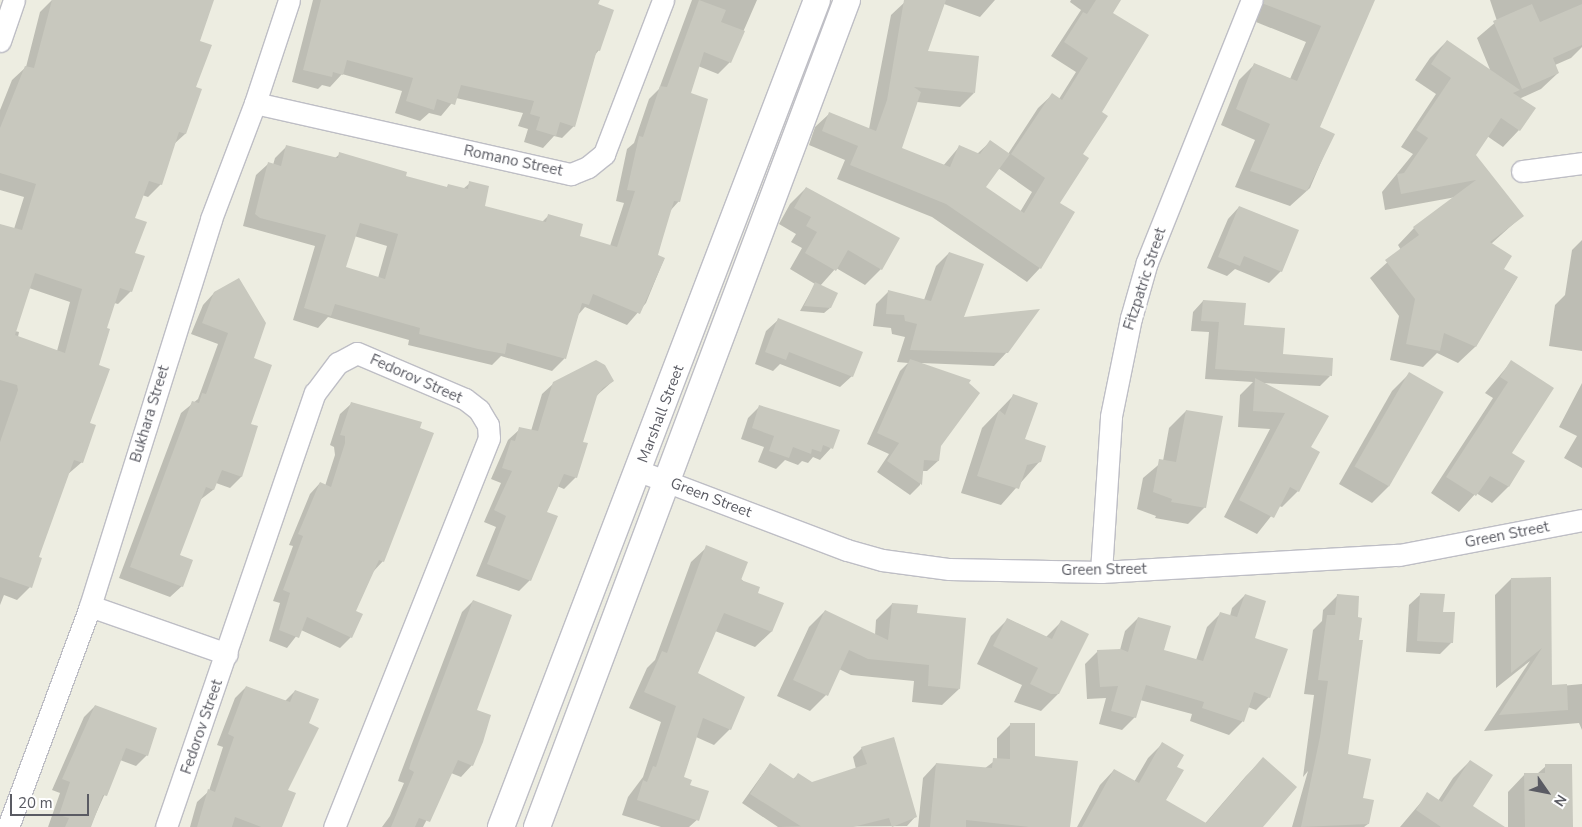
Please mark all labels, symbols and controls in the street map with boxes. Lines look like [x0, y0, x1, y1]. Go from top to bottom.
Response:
street label: Romano Street [462, 142, 564, 180]
street label: Fitzpatric Street [1120, 226, 1170, 332]
street label: Fedorov Street [367, 351, 465, 407]
street label: Bukhara Street [127, 363, 173, 465]
street label: Marshall Street [634, 363, 688, 465]
street label: Green Street [668, 474, 754, 522]
street label: Green Street [1463, 518, 1551, 552]
street label: Green Street [1061, 560, 1147, 580]
street label: Fedorov Street [177, 677, 227, 777]
north arrow [1522, 767, 1572, 817]
scale bar [12, 784, 91, 816]
text: N [1549, 791, 1571, 810]
text: 20 m [18, 793, 53, 813]

